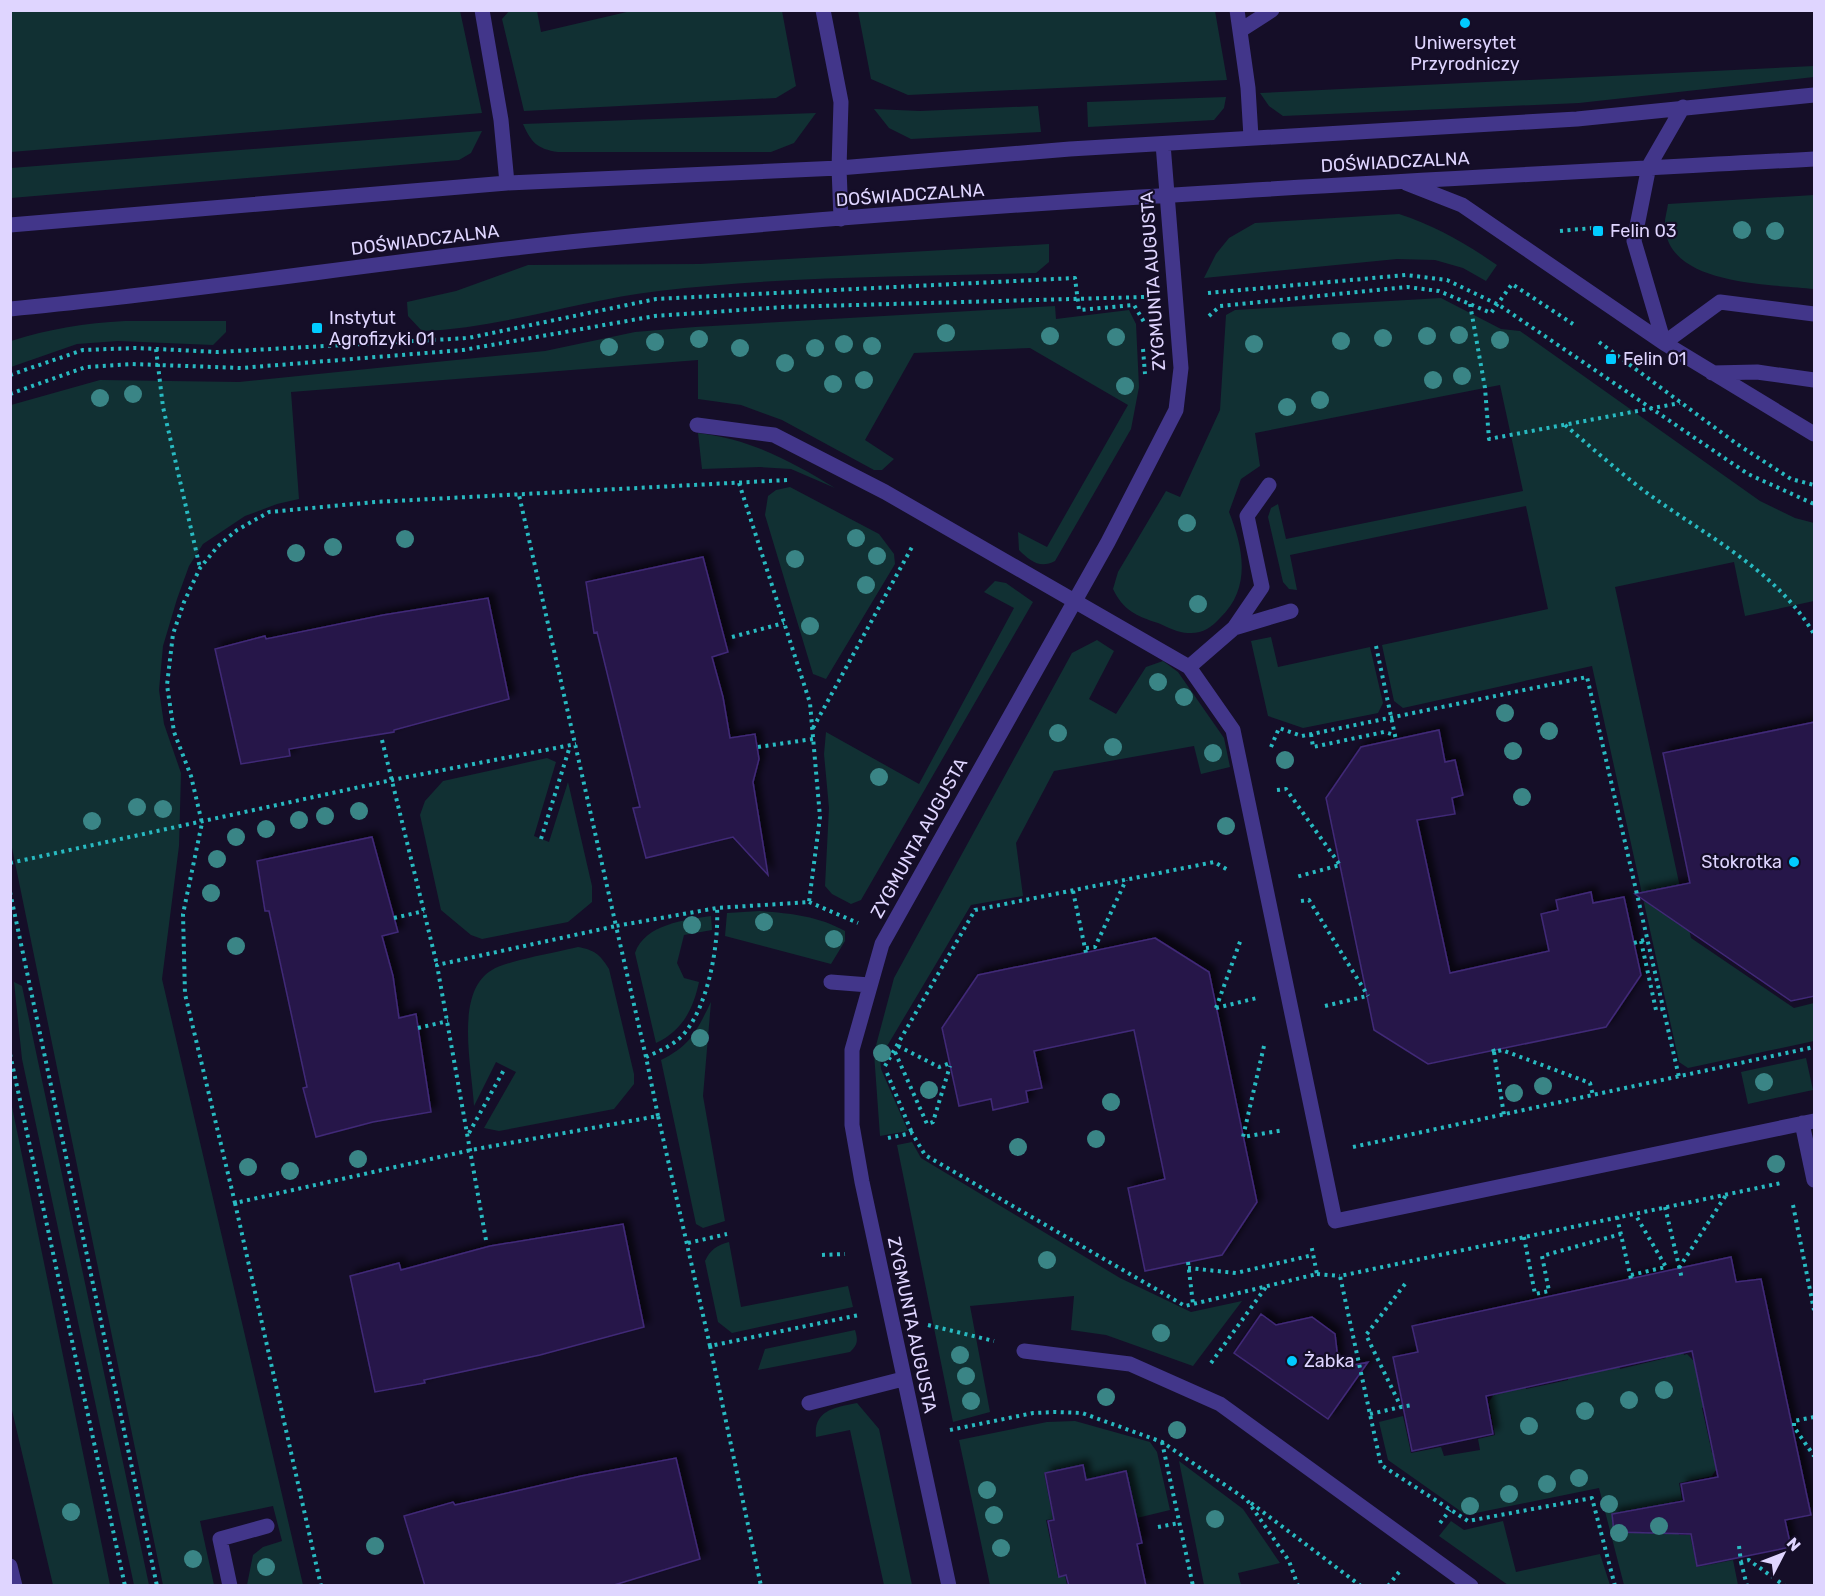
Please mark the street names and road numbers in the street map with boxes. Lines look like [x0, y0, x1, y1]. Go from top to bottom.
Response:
street label: DOŚWIADCZALNA [1320, 147, 1470, 177]
street label: DOŚWIADCZALNA [835, 179, 985, 211]
street label: ZYGMUNTA AUGUSTA [1136, 191, 1170, 371]
street label: DOŚWIADCZALNA [350, 220, 500, 260]
street label: ZYGMUNTA AUGUSTA [866, 754, 972, 922]
street label: ZYGMUNTA AUGUSTA [883, 1235, 941, 1415]

